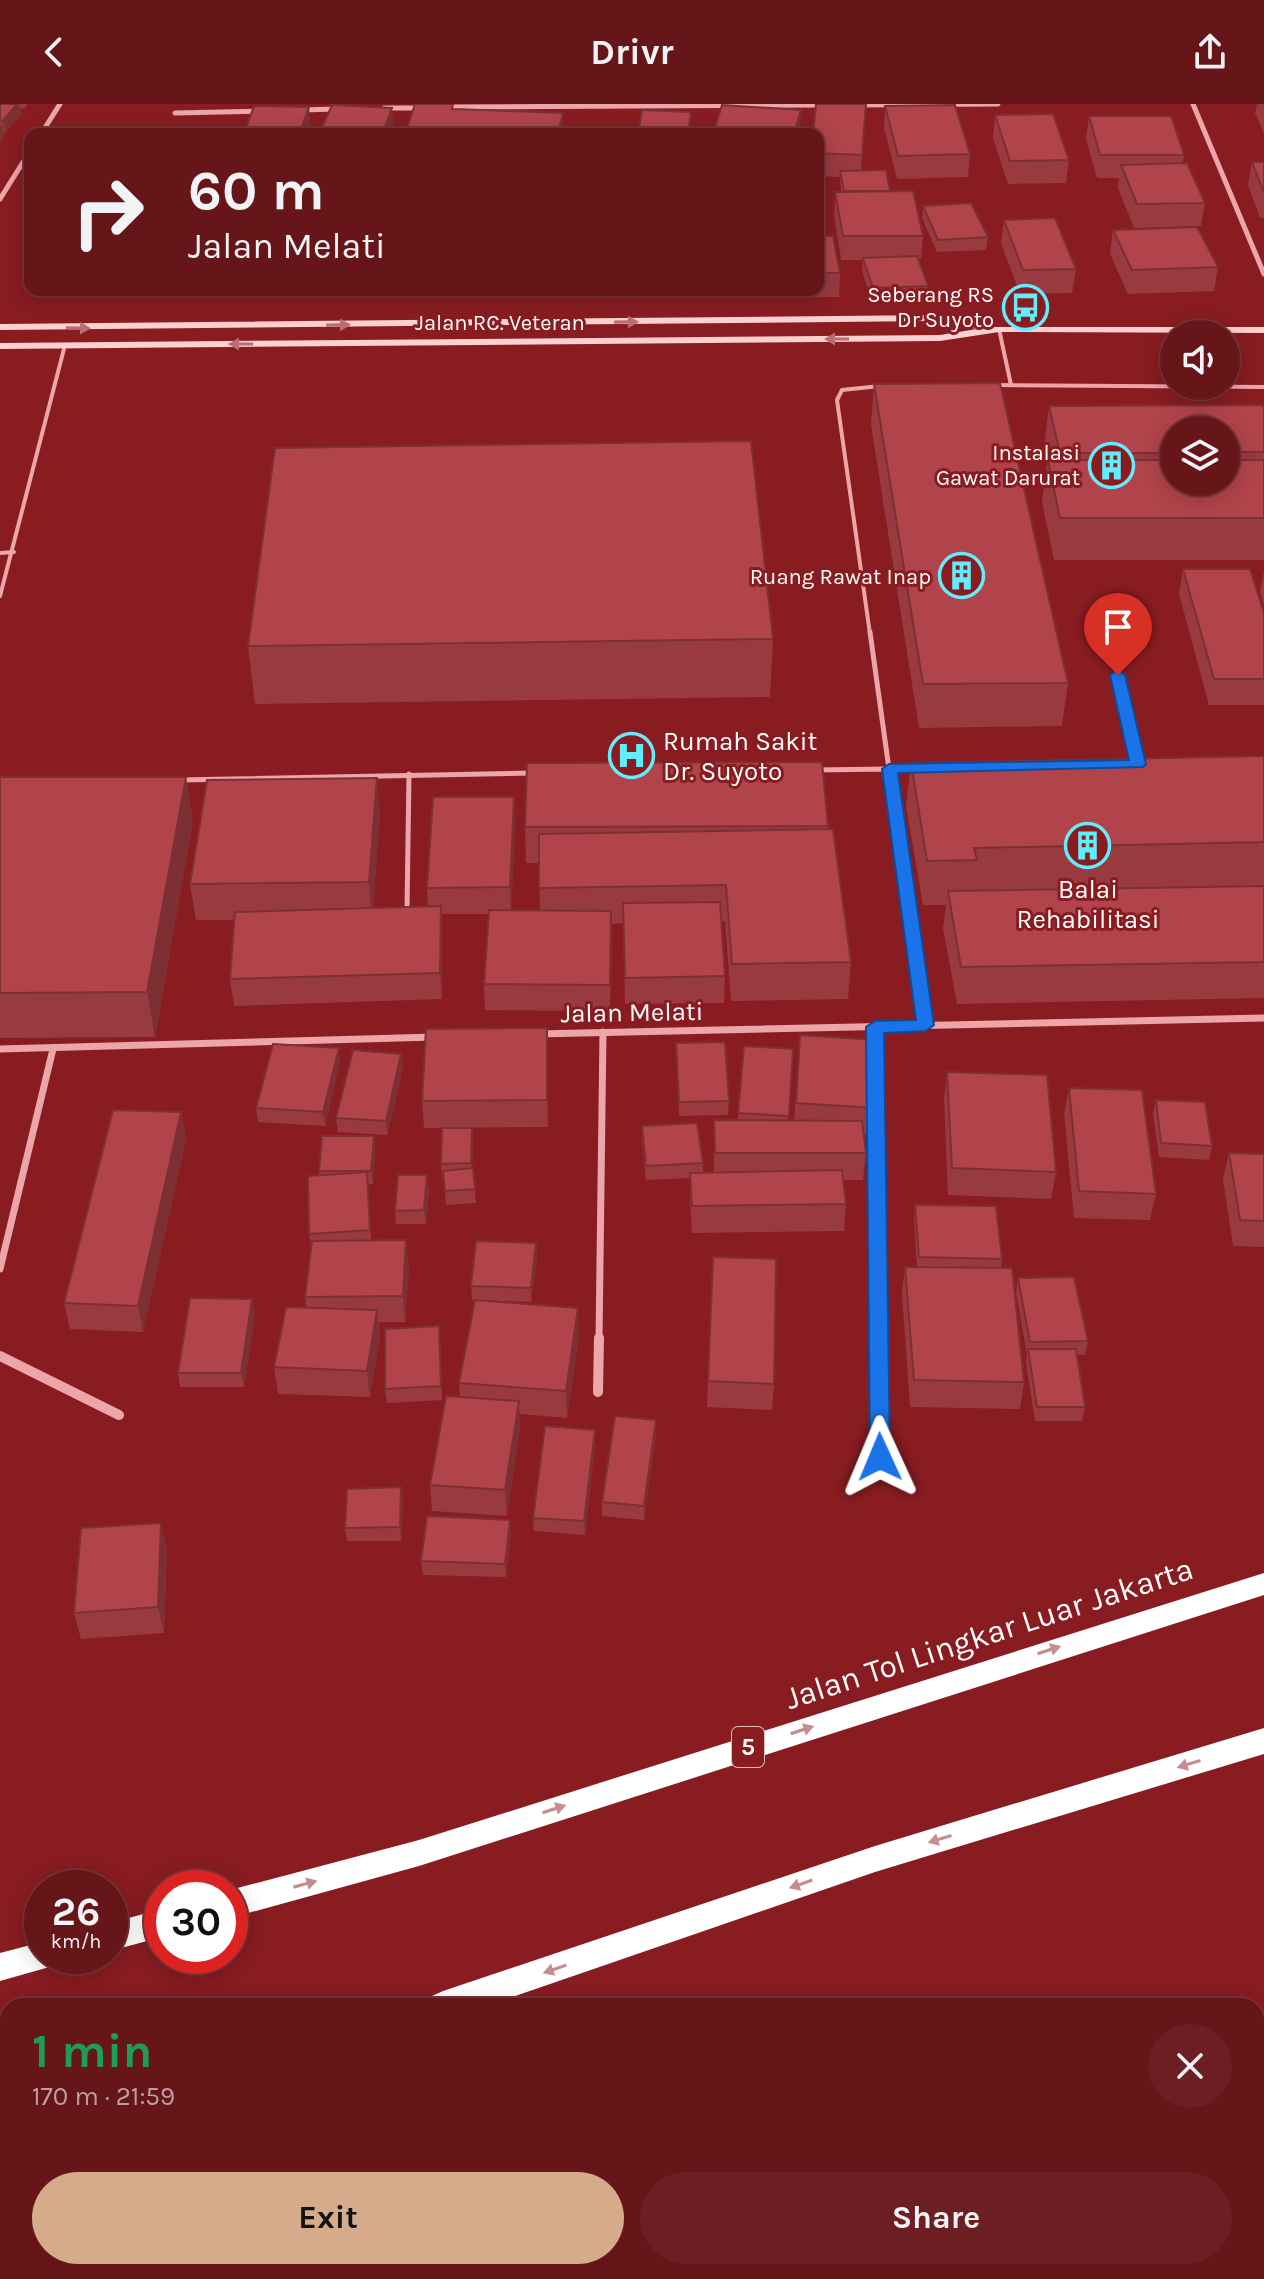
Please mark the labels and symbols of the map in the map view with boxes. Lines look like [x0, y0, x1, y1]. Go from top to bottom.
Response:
place label: Seberang RS Dr Suyoto [867, 282, 994, 333]
bus stop icon: Seberang RS Dr Suyoto [1001, 283, 1049, 331]
street label: Jalan RC. Veteran [415, 310, 585, 336]
one-way arrow [614, 316, 639, 328]
one-way arrow [326, 319, 351, 332]
one-way arrow [66, 322, 91, 334]
one-way arrow [824, 333, 849, 345]
one-way arrow [228, 338, 253, 350]
place label: Instalasi Gawat Darurat [936, 440, 1080, 491]
building icon: Instalasi Gawat Darurat [1087, 441, 1135, 489]
building icon: Ruang Rawat Inap [938, 552, 986, 600]
place label: Ruang Rawat Inap [750, 564, 931, 590]
pin [1084, 593, 1152, 675]
place label: Rumah Sakit Dr. Suyoto [663, 726, 818, 787]
hospital icon: Rumah Sakit Dr. Suyoto [608, 732, 656, 780]
building icon: Balai Rehabilitasi [1064, 822, 1112, 870]
place label: Balai Rehabilitasi [1017, 874, 1159, 935]
street label: Jalan Melati [560, 996, 704, 1029]
position arrow [838, 1415, 922, 1499]
street label: Jalan Tol Lingkar Luar Jakarta [780, 1550, 1198, 1717]
one-way arrow [1038, 1644, 1062, 1656]
one-way arrow [790, 1723, 814, 1736]
road number: 5 [732, 1727, 764, 1767]
one-way arrow [1177, 1758, 1201, 1771]
one-way arrow [543, 1802, 567, 1815]
one-way arrow [928, 1833, 952, 1846]
speed limit sign: 30 [144, 1870, 248, 1974]
one-way arrow [293, 1877, 318, 1889]
one-way arrow [789, 1879, 813, 1891]
one-way arrow [543, 1963, 567, 1975]

